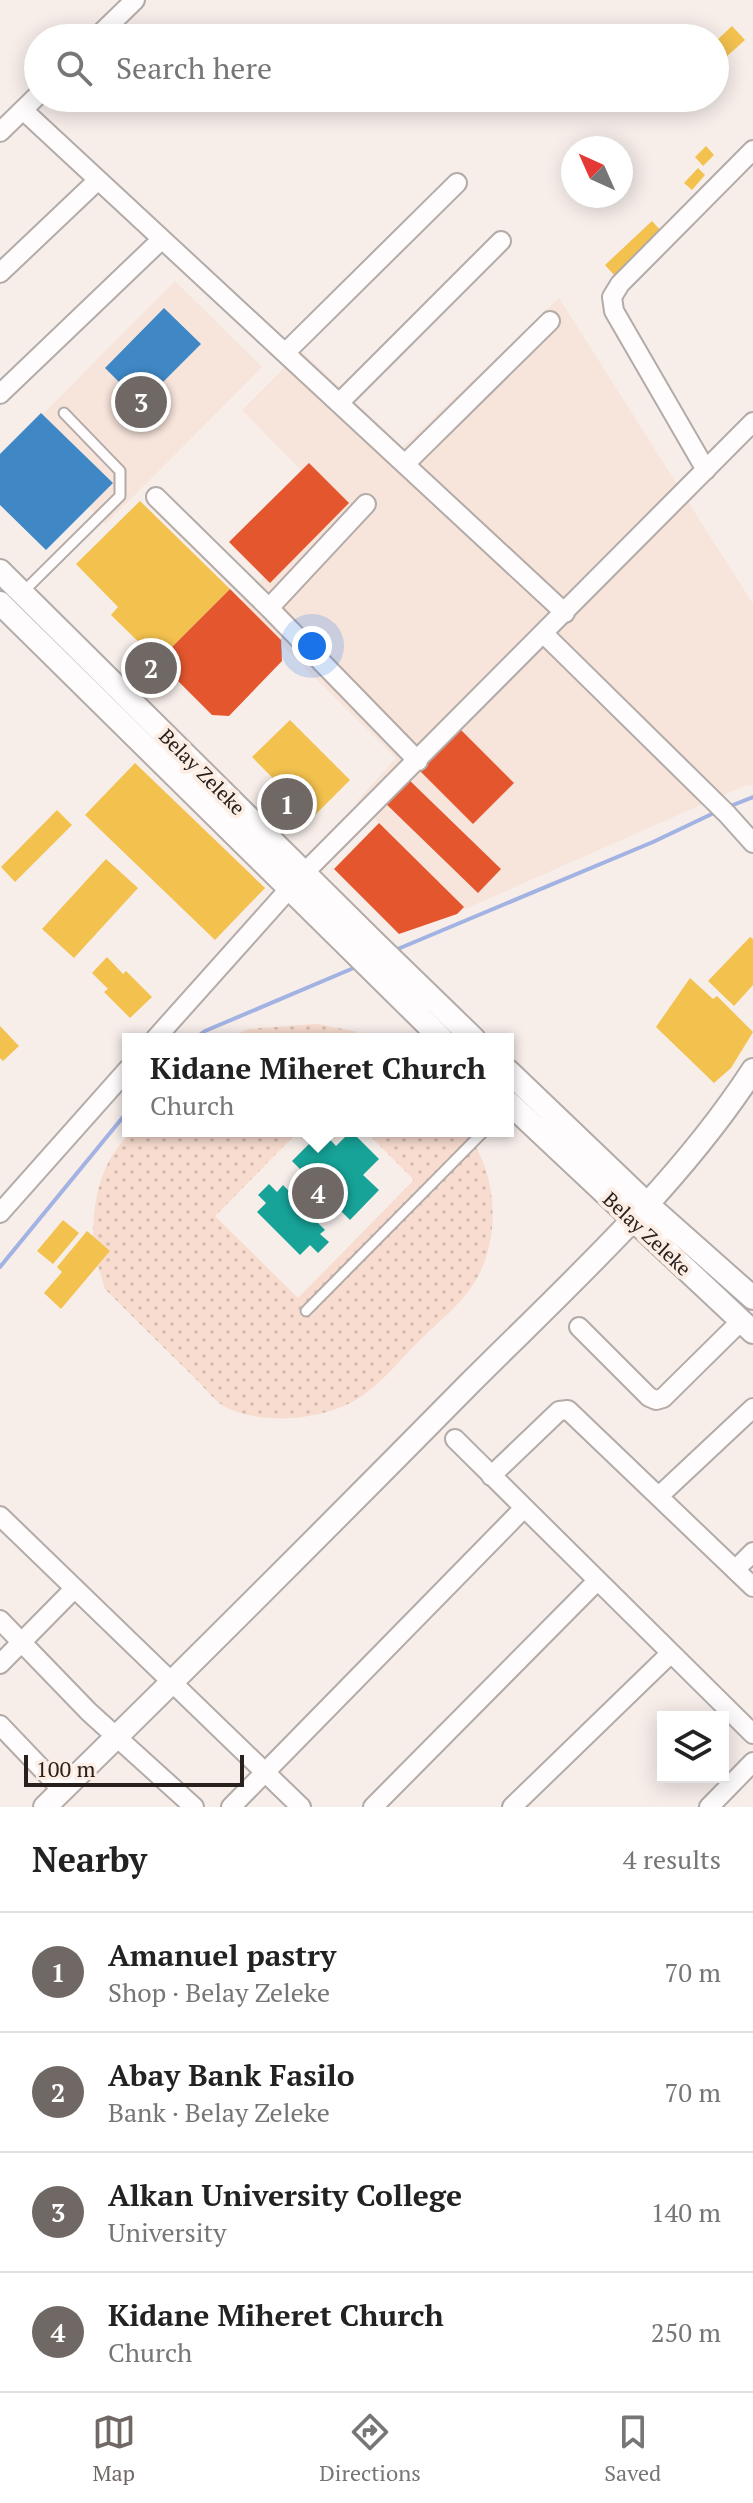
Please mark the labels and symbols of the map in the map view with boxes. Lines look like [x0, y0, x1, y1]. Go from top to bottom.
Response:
north arrow [561, 136, 633, 208]
pin: 3 [115, 372, 167, 432]
your location [292, 626, 332, 666]
pin: 2 [125, 638, 177, 698]
street label: Belay Zeleke [153, 723, 251, 821]
pin: 1 [261, 774, 313, 834]
pin: 4 [292, 1163, 344, 1223]
street label: Belay Zeleke [597, 1186, 697, 1282]
scale bar [24, 1751, 244, 1787]

